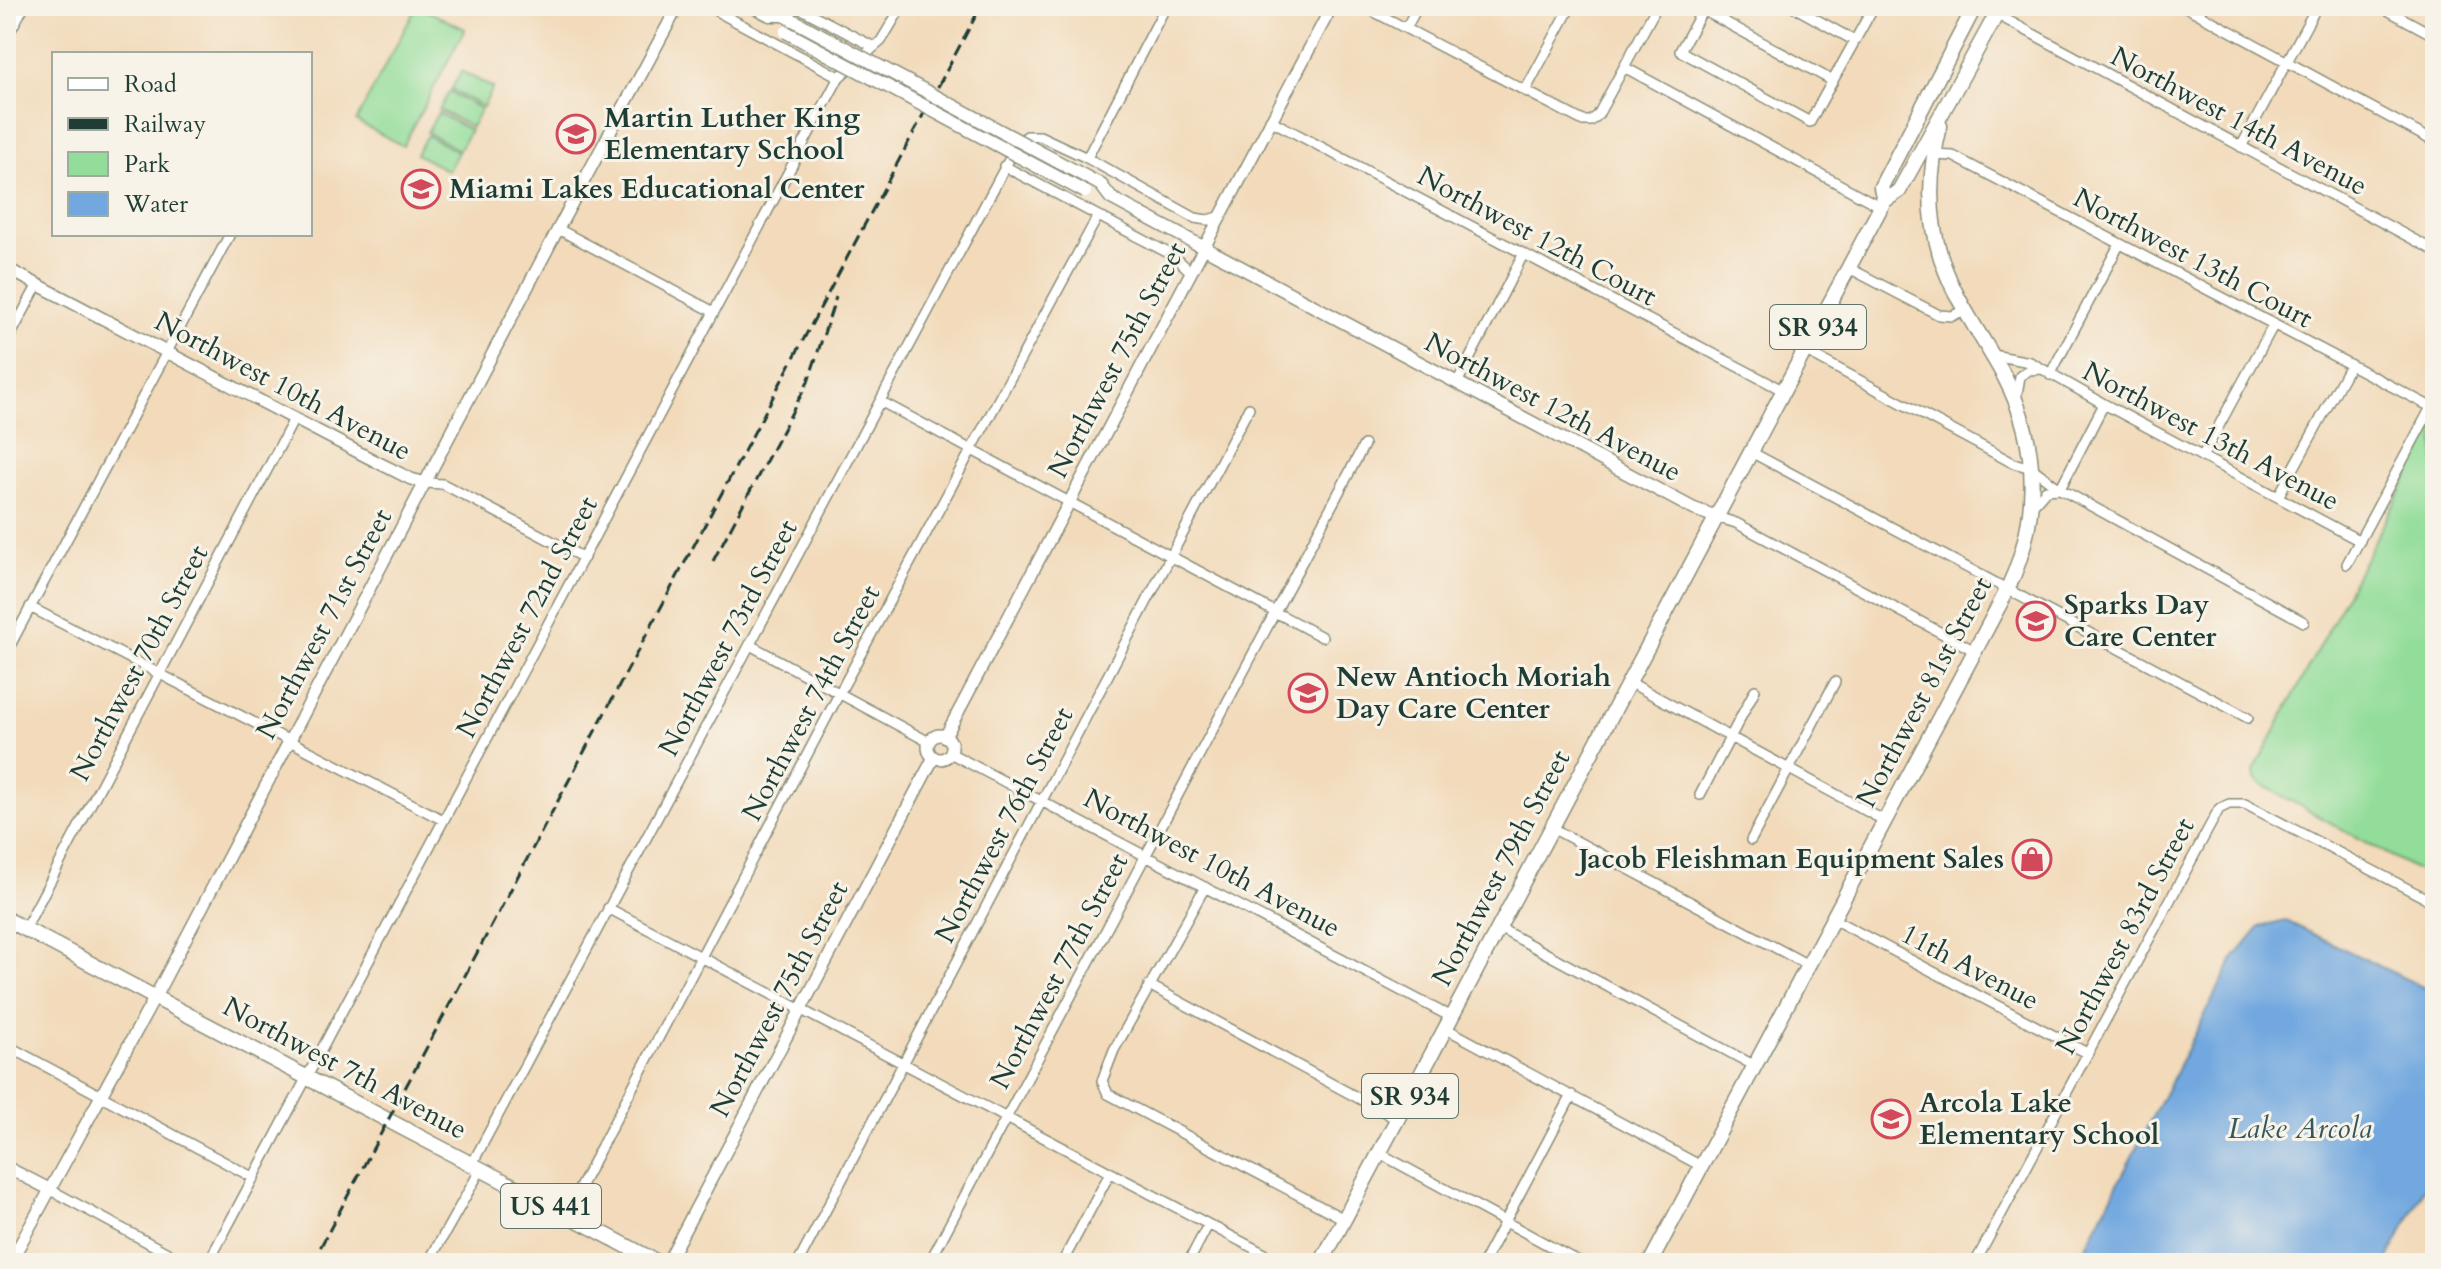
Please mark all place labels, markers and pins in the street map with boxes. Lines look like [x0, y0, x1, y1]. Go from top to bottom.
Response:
place label: Martin Luther King Elementary School [604, 99, 860, 169]
school or university icon: Martin Luther King Elementary School [555, 113, 597, 155]
school or university icon: Miami Lakes Educational Center [400, 168, 442, 210]
place label: Miami Lakes Educational Center [449, 170, 865, 208]
place label: Sparks Day Care Center [2064, 586, 2217, 656]
school or university icon: Sparks Day Care Center [2015, 600, 2057, 642]
place label: New Antioch Moriah Day Care Center [1336, 658, 1611, 728]
school or university icon: New Antioch Moriah Day Care Center [1287, 672, 1329, 714]
shop icon: Jacob Fleishman Equipment Sales [2011, 838, 2053, 880]
place label: Jacob Fleishman Equipment Sales [1575, 840, 2004, 878]
place label: Arcola Lake Elementary School [1919, 1084, 2159, 1154]
school or university icon: Arcola Lake Elementary School [1870, 1098, 1912, 1140]

